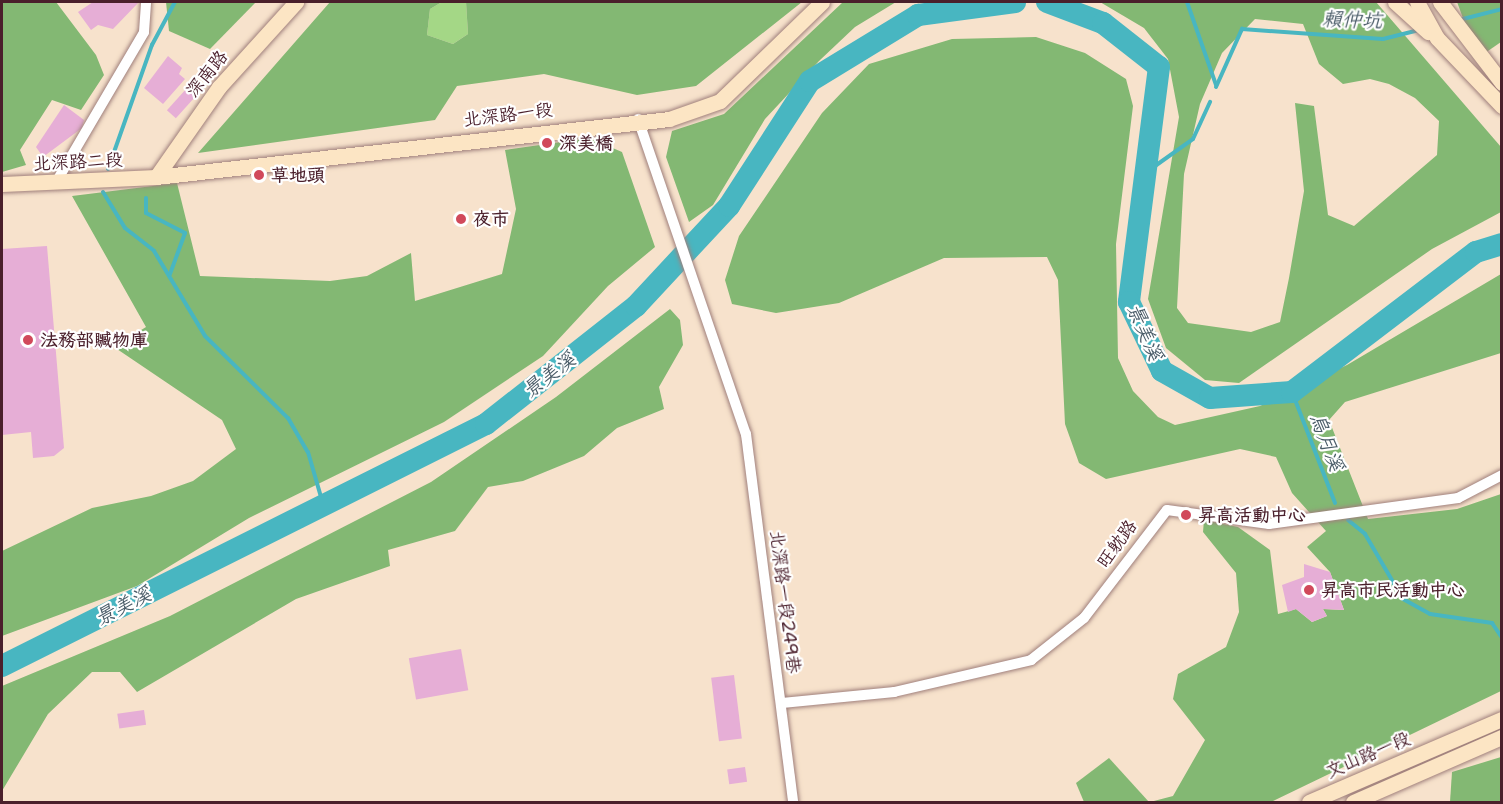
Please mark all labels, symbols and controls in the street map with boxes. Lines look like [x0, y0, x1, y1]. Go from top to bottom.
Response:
water label: 賴仲坑 [1322, 7, 1382, 33]
street label: 深南路 [182, 46, 232, 102]
street label: 北深路一段 [462, 99, 554, 131]
place label: 深美橋 [559, 132, 613, 154]
marker: 深美橋 [540, 136, 554, 150]
street label: 北深路二段 [32, 149, 124, 175]
place label: 草地頭 [271, 164, 325, 186]
marker: 草地頭 [252, 168, 266, 182]
place label: 夜市 [473, 208, 509, 230]
marker: 夜市 [454, 212, 468, 226]
water label: 景美溪 [1122, 300, 1168, 364]
place label: 法務部贓物庫 [40, 329, 148, 351]
marker: 法務部贓物庫 [21, 333, 35, 347]
water label: 景美溪 [518, 347, 580, 403]
water label: 烏月溪 [1305, 410, 1349, 474]
place label: 昇高活動中心 [1198, 504, 1306, 526]
marker: 昇高活動中心 [1179, 508, 1193, 522]
street label: 旺躭路 [1092, 516, 1142, 572]
street label: 北深路一段249巷 [766, 529, 804, 675]
place label: 昇高市民活動中心 [1321, 579, 1465, 601]
water label: 景美溪 [91, 582, 155, 630]
marker: 昇高市民活動中心 [1302, 583, 1316, 597]
street label: 文山路一段 [1322, 727, 1414, 783]

